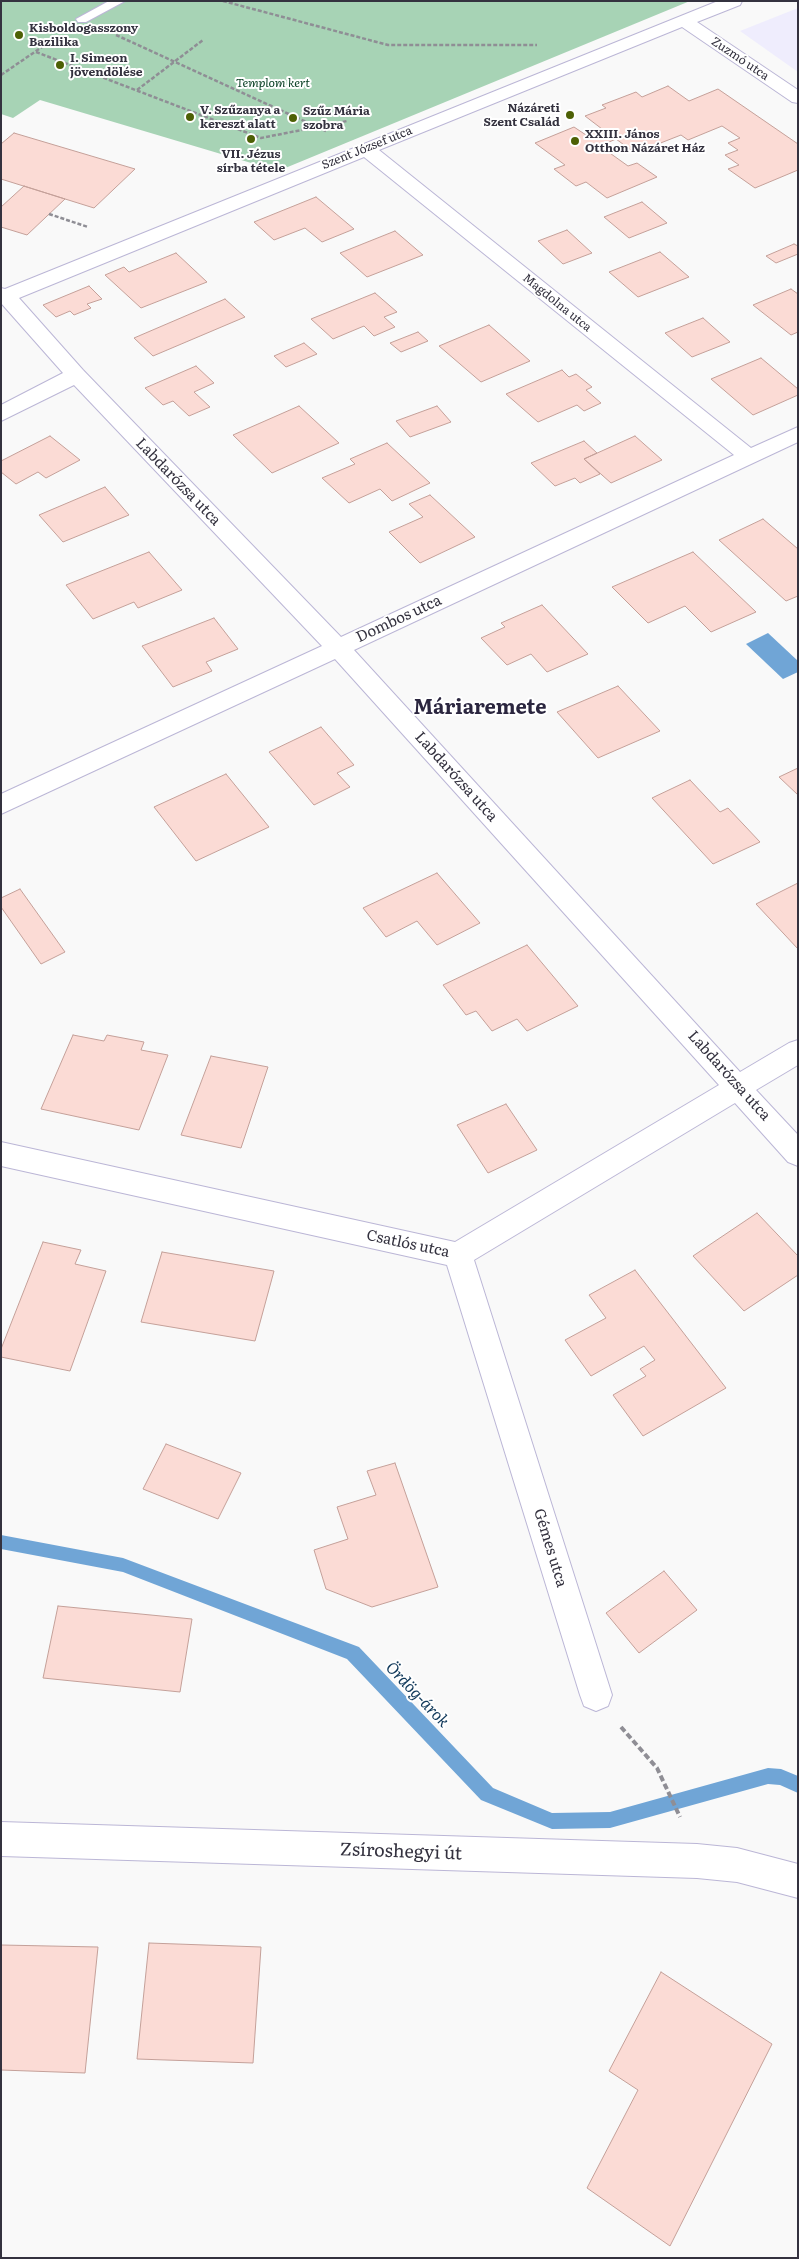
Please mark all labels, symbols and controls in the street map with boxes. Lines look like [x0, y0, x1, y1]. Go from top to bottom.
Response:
place label: Kisboldogasszony Bazilika [29, 21, 138, 49]
marker: Kisboldogasszony Bazilika [13, 29, 25, 41]
street label: Zuzmó utca [708, 34, 772, 84]
place label: I. Simeon jövendölése [70, 51, 142, 79]
marker: I. Simeon jövendölése [54, 59, 66, 71]
park label: Templom kert [236, 76, 310, 90]
place label: Názáreti Szent Család [484, 101, 560, 129]
place label: V. Szűzanya a kereszt alatt [200, 103, 280, 131]
place label: Szűz Mária szobra [303, 104, 370, 132]
marker: Názáreti Szent Család [564, 109, 576, 121]
marker: V. Szűzanya a kereszt alatt [184, 111, 196, 123]
marker: Szűz Mária szobra [287, 112, 299, 124]
street label: Szent József utca [320, 123, 414, 173]
place label: XXIII. János Otthon Názáret Ház [585, 127, 705, 155]
marker: VII. Jézus sírba tétele [245, 133, 257, 145]
marker: XXIII. János Otthon Názáret Ház [569, 135, 581, 147]
place label: VII. Jézus sírba tétele [217, 147, 285, 175]
street label: Magdolna utca [520, 271, 594, 335]
street label: Labdarózsa utca [132, 434, 224, 530]
street label: Dombos utca [353, 591, 445, 647]
district label: Máriaremete [414, 696, 546, 720]
street label: Labdarózsa utca [411, 728, 501, 826]
street label: Labdarózsa utca [684, 1027, 774, 1125]
street label: Csatlós utca [365, 1226, 451, 1262]
street label: Gémes utca [530, 1506, 570, 1590]
water label: Ördög-árok [381, 1658, 453, 1732]
street label: Zsíroshegyi út [340, 1839, 462, 1865]

